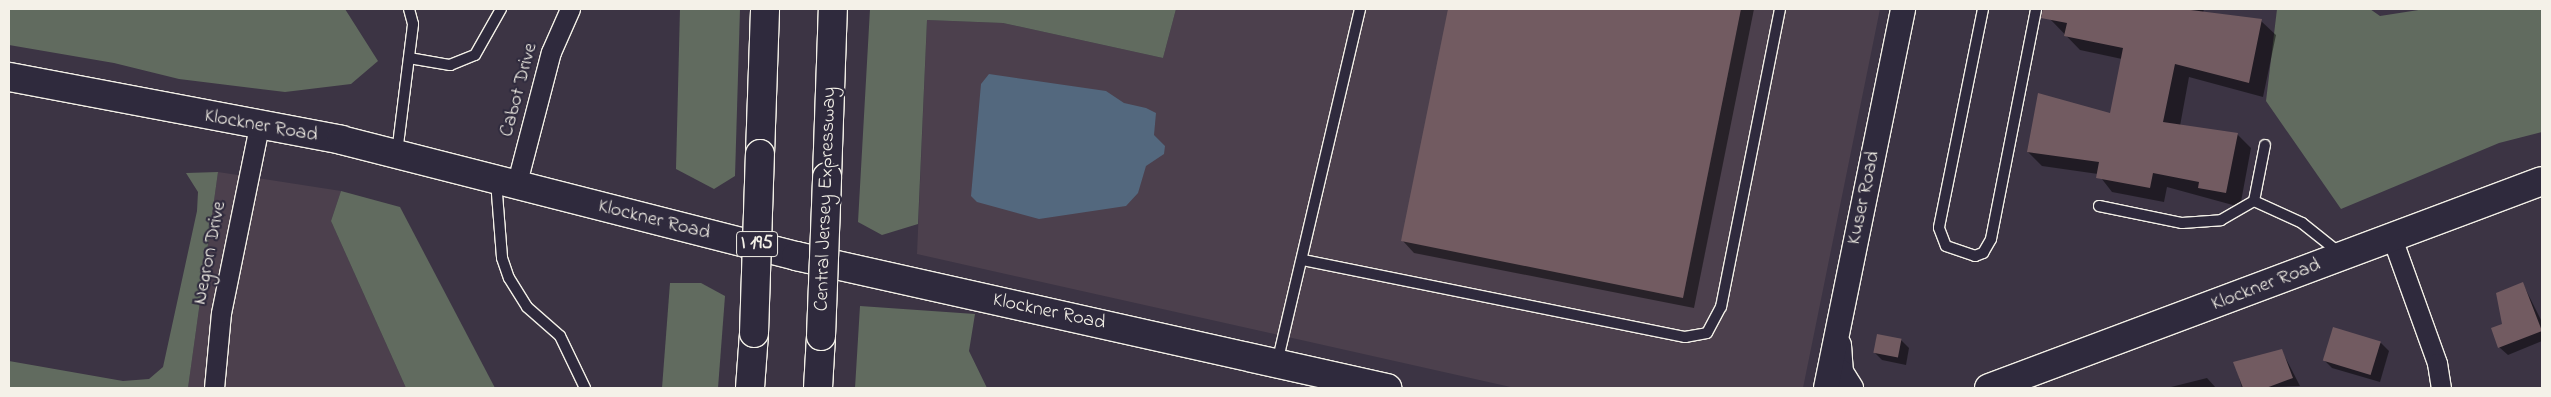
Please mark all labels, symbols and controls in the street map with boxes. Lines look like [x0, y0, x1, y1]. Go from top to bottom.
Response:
street label: Cabot Drive [495, 40, 543, 140]
street label: Central Jersey Expressway [810, 86, 842, 312]
street label: Klockner Road [202, 104, 320, 148]
street label: Kuser Road [1842, 149, 1886, 247]
street label: Klockner Road [595, 194, 713, 246]
street label: Negron Drive [188, 199, 232, 307]
road number: I 195 [736, 228, 778, 260]
street label: Klockner Road [2208, 253, 2324, 317]
street label: Klockner Road [990, 288, 1108, 336]

